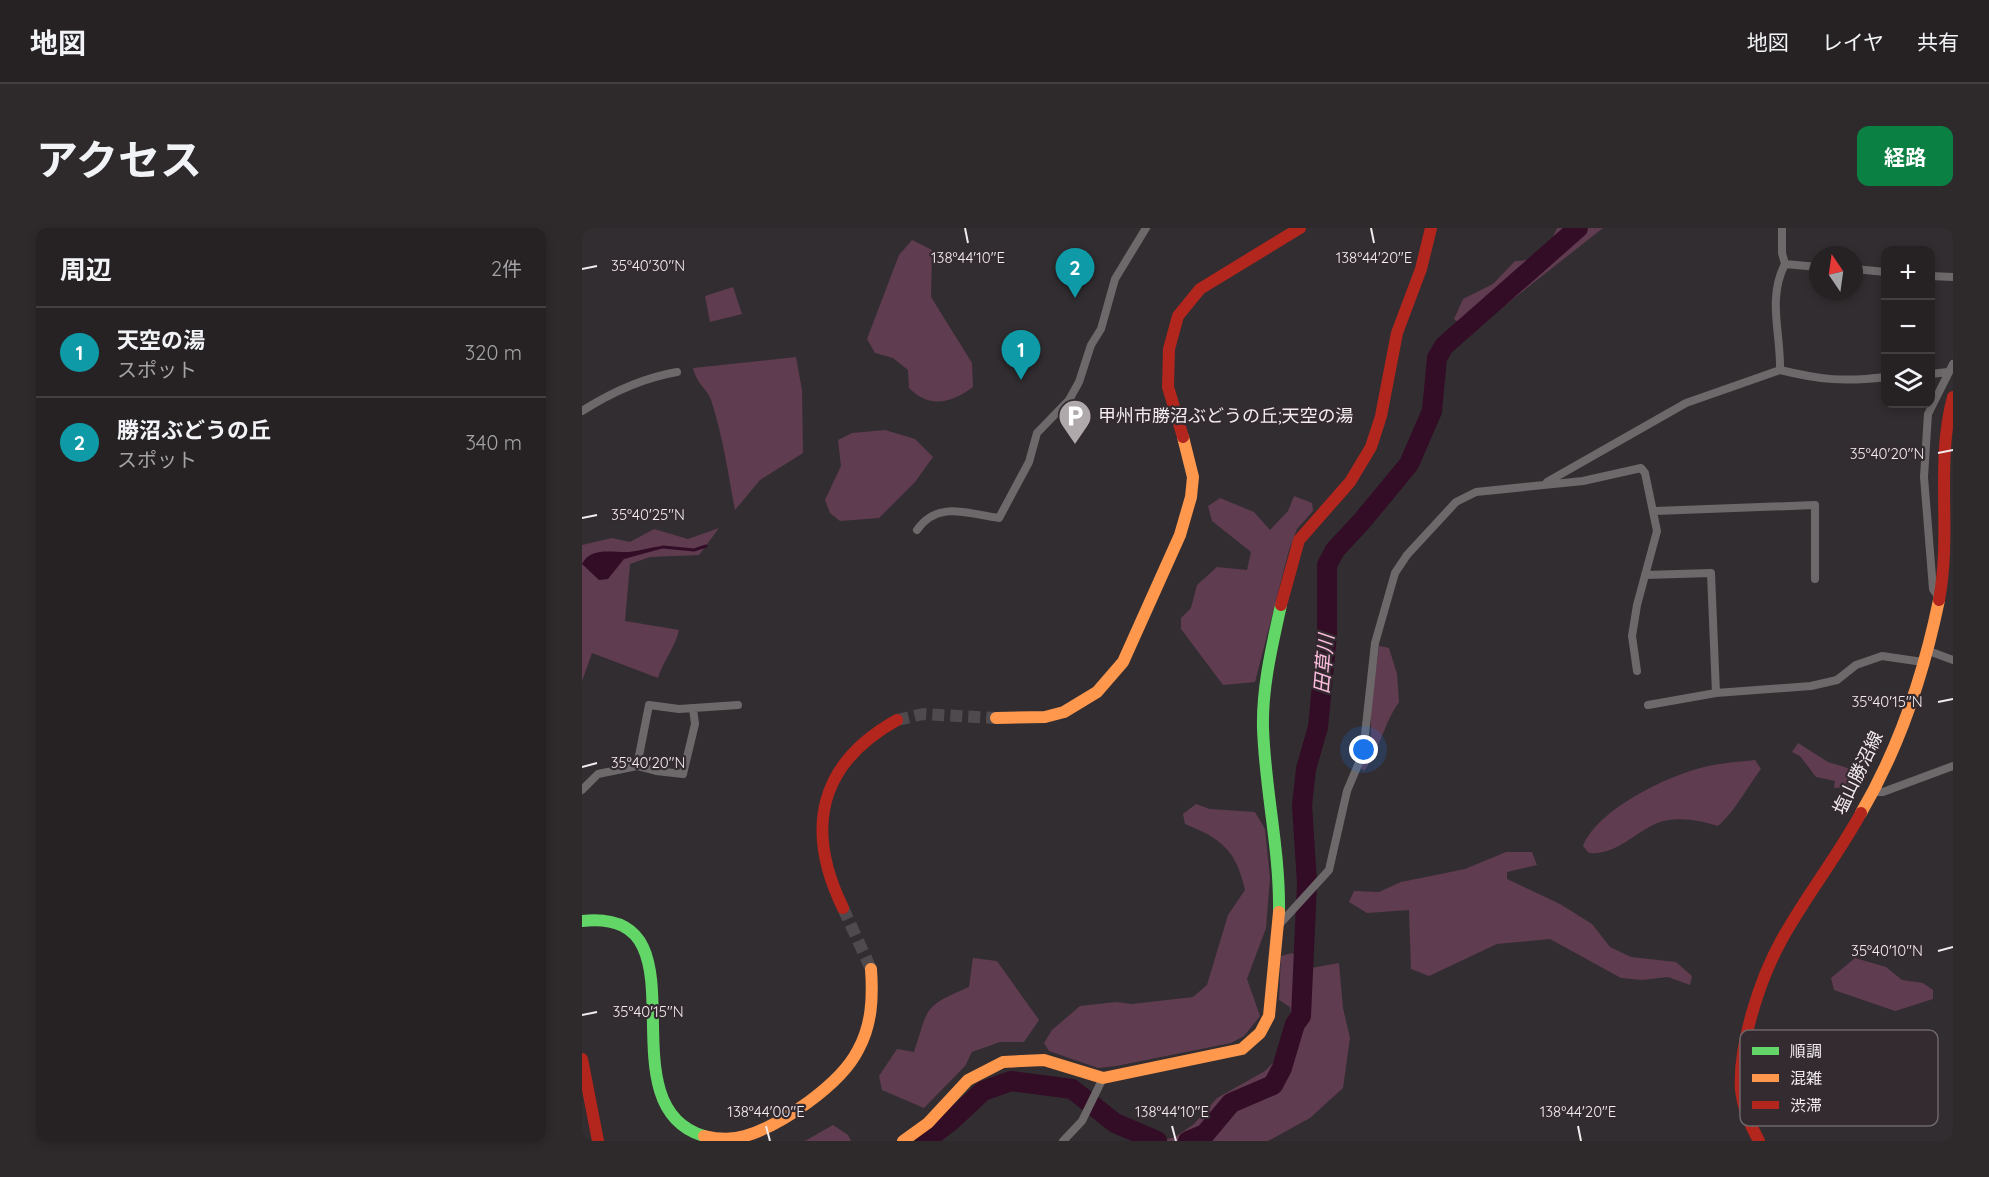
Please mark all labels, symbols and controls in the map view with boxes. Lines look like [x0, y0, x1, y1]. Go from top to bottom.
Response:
text: 地図 [30, 25, 86, 60]
text: 地図 [1747, 29, 1789, 55]
text: レイヤ [1822, 29, 1884, 55]
text: 共有 [1917, 29, 1959, 55]
button: 経路 [1857, 126, 1953, 186]
text: アクセス [36, 133, 202, 186]
north arrow [1809, 246, 1863, 300]
map controls [1881, 246, 1935, 408]
button: + [1881, 246, 1935, 300]
text: 138°44'10"E [931, 248, 1005, 267]
pin: 2 [1056, 248, 1094, 298]
text: 138°44'20"E [1336, 248, 1412, 267]
text: 周辺 [60, 253, 112, 286]
text: 2件 [491, 256, 522, 281]
text: 35°40'30"N [611, 256, 685, 275]
button: − [1881, 300, 1935, 354]
text: 天空の湯 [117, 326, 205, 354]
pin: 1 [1002, 330, 1040, 380]
text: 1 [76, 340, 83, 365]
text: 320 m [465, 340, 522, 365]
button: layers [1881, 354, 1935, 408]
text: スポット [117, 357, 197, 382]
parking icon: 甲州市勝沼ぶどうの丘;天空の湯 [1057, 398, 1093, 445]
place label: 甲州市勝沼ぶどうの丘;天空の湯 [1098, 404, 1354, 427]
text: 勝沼ぶどうの丘 [117, 416, 271, 444]
text: 2 [74, 430, 85, 455]
text: 340 m [465, 430, 522, 455]
text: 35°40'20"N [1850, 444, 1924, 463]
text: スポット [117, 447, 197, 472]
text: 35°40'25"N [611, 505, 685, 524]
water label: 田草川 [1308, 631, 1339, 695]
text: 35°40'15"N [1851, 692, 1923, 711]
street label: 塩山勝沼線 [1827, 727, 1888, 818]
your location [1349, 735, 1378, 764]
text: 35°40'20"N [611, 753, 685, 772]
text: 35°40'10"N [1851, 941, 1923, 960]
text: 35°40'15"N [612, 1002, 684, 1021]
legend [1740, 1030, 1938, 1126]
text: 順調 [1790, 1041, 1822, 1061]
text: 混雑 [1790, 1068, 1822, 1088]
text: 渋滞 [1790, 1095, 1822, 1115]
text: 138°44'00"E [727, 1102, 805, 1121]
text: 138°44'10"E [1135, 1102, 1209, 1121]
text: 138°44'20"E [1540, 1102, 1616, 1121]

